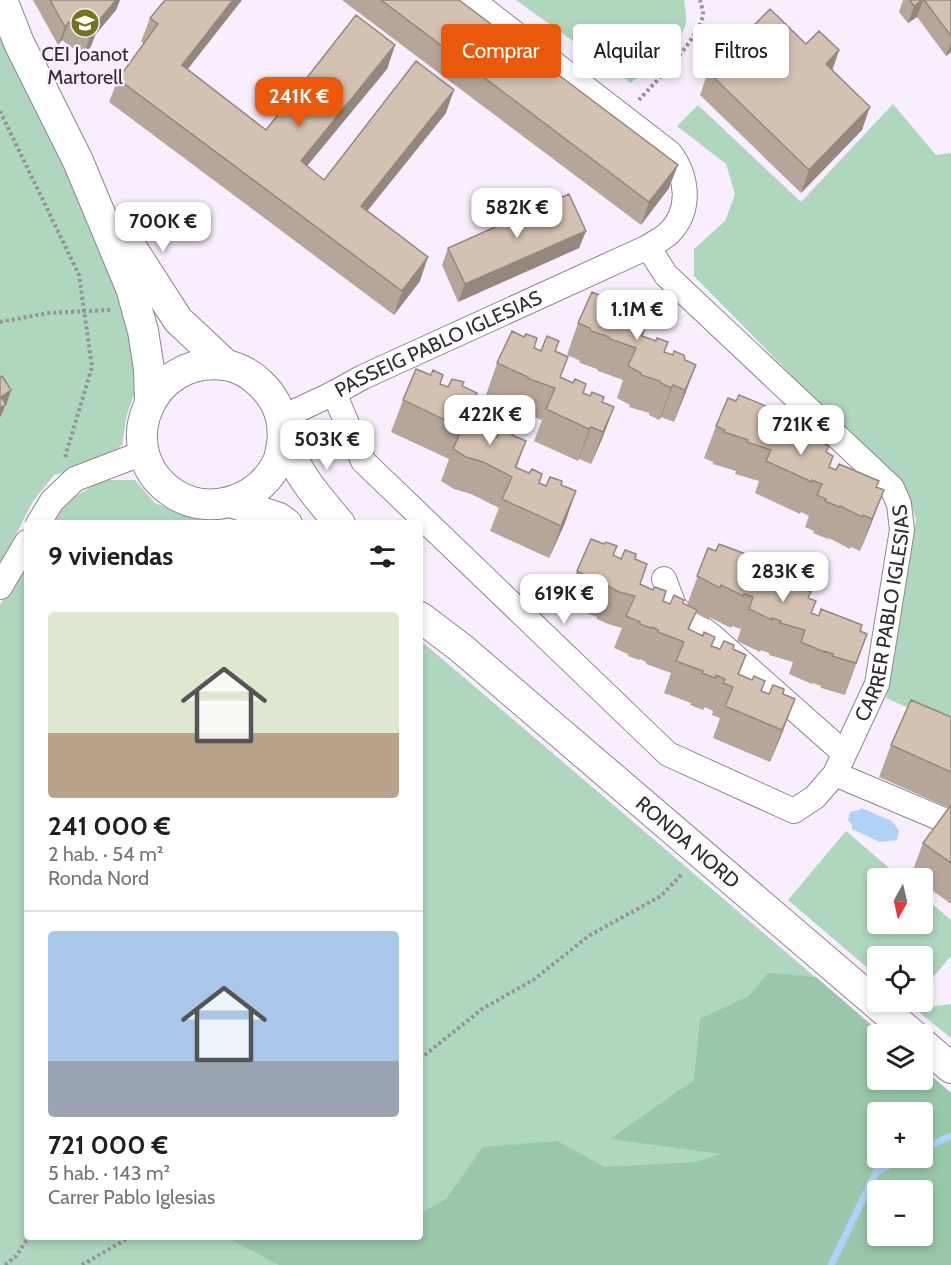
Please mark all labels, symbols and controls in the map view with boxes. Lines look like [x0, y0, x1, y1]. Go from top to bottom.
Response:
school or university icon: CEI Joanot Martorell [69, 7, 101, 39]
chip: Comprar [441, 24, 561, 78]
chip: Alquilar [573, 24, 681, 78]
chip: Filtros [693, 24, 789, 78]
place label: CEI Joanot Martorell [41, 42, 129, 89]
pin: 241K € [250, 77, 348, 128]
text: 241K € [269, 84, 329, 108]
pin: 582K € [468, 188, 566, 239]
text: 582K € [485, 195, 549, 219]
pin: 700K € [114, 202, 212, 253]
text: 700K € [129, 209, 197, 233]
street label: PASSEIG PABLO IGLESIAS [331, 285, 546, 402]
pin: 1.1M € [588, 290, 686, 341]
text: 1.1M € [611, 297, 663, 321]
pin: 422K € [441, 395, 539, 446]
text: 422K € [458, 402, 522, 426]
pin: 721K € [752, 405, 850, 456]
text: 721K € [772, 412, 830, 436]
pin: 503K € [278, 420, 376, 471]
text: 503K € [294, 427, 360, 451]
street label: CARRER PABLO IGLESIAS [849, 503, 914, 725]
text: 9 viviendas [48, 540, 173, 572]
icon: filters [366, 540, 399, 573]
pin: 283K € [734, 552, 832, 603]
text: 283K € [751, 559, 815, 583]
pin: 619K € [515, 574, 613, 625]
text: 619K € [534, 581, 594, 605]
icon: home [170, 651, 278, 759]
street label: RONDA NORD [631, 791, 745, 893]
text: 241 000 € [48, 810, 171, 842]
text: 2 hab. · 54 m² [48, 842, 163, 866]
text: Ronda Nord [48, 866, 149, 890]
north arrow [867, 868, 933, 934]
map controls [867, 868, 933, 1246]
button: locate [867, 946, 933, 1012]
icon: home [170, 970, 278, 1078]
button: layers [867, 1024, 933, 1090]
button: + [867, 1102, 933, 1168]
text: 721 000 € [48, 1129, 168, 1161]
text: 5 hab. · 143 m² [48, 1161, 170, 1185]
button: − [867, 1180, 933, 1246]
text: Carrer Pablo Iglesias [48, 1185, 215, 1209]

